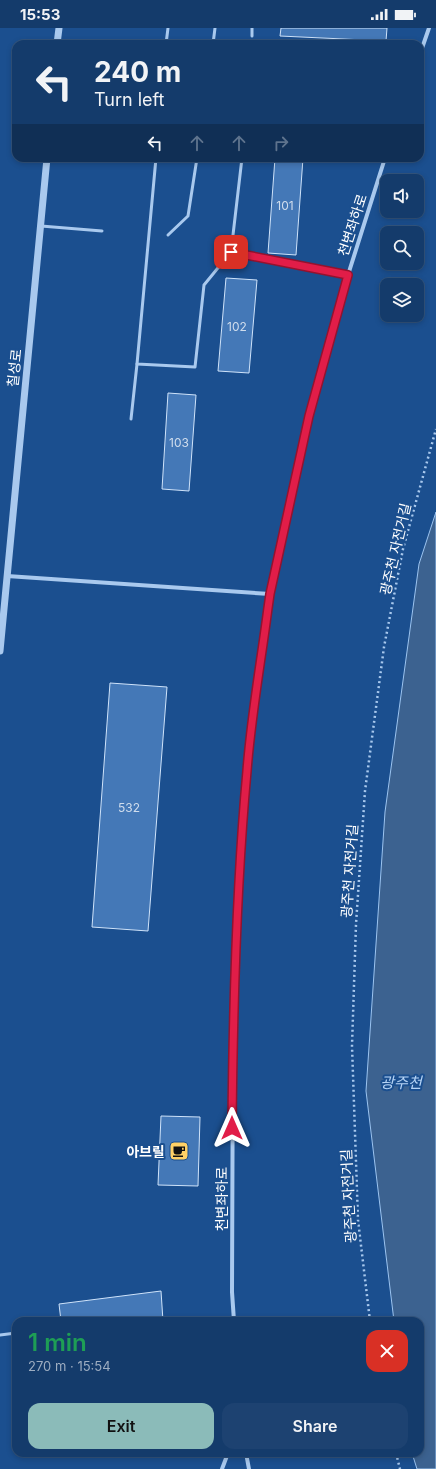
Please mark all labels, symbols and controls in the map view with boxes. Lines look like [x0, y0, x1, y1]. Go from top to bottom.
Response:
text: 15:53 [20, 5, 60, 24]
text: 240 m [94, 55, 181, 89]
icon: left [28, 56, 80, 108]
text: Turn left [94, 89, 164, 110]
icon: left [144, 132, 166, 154]
icon: ahead [186, 132, 208, 154]
icon: ahead [228, 132, 250, 154]
icon: right [270, 132, 292, 154]
map controls [380, 174, 424, 322]
button: sound [380, 174, 424, 218]
street label: 천변좌하로 [334, 192, 370, 258]
house number: 101 [276, 198, 294, 213]
button: search [380, 226, 424, 270]
pin [214, 235, 248, 269]
icon: arrive [220, 241, 242, 263]
button: layers [380, 278, 424, 322]
house number: 102 [227, 319, 247, 334]
street label: 칠성로 [4, 348, 24, 388]
house number: 103 [169, 435, 189, 450]
street label: 광주천 자전거길 [376, 501, 414, 597]
house number: 532 [118, 800, 140, 815]
street label: 광주천 자전거길 [337, 823, 361, 919]
water label: 광주천 [380, 1073, 424, 1092]
position arrow [211, 1107, 253, 1149]
cafe icon: 아브릴 [168, 1140, 190, 1162]
place label: 아브릴 [126, 1143, 165, 1160]
street label: 광주천 자전거길 [337, 1149, 359, 1243]
street label: 천변좌하로 [213, 1167, 230, 1231]
text: 1 min [28, 1328, 87, 1357]
button: close [366, 1330, 408, 1372]
text: 270 m · 15:54 [28, 1358, 111, 1374]
button: Exit [28, 1403, 214, 1449]
button: Share [222, 1403, 408, 1449]

